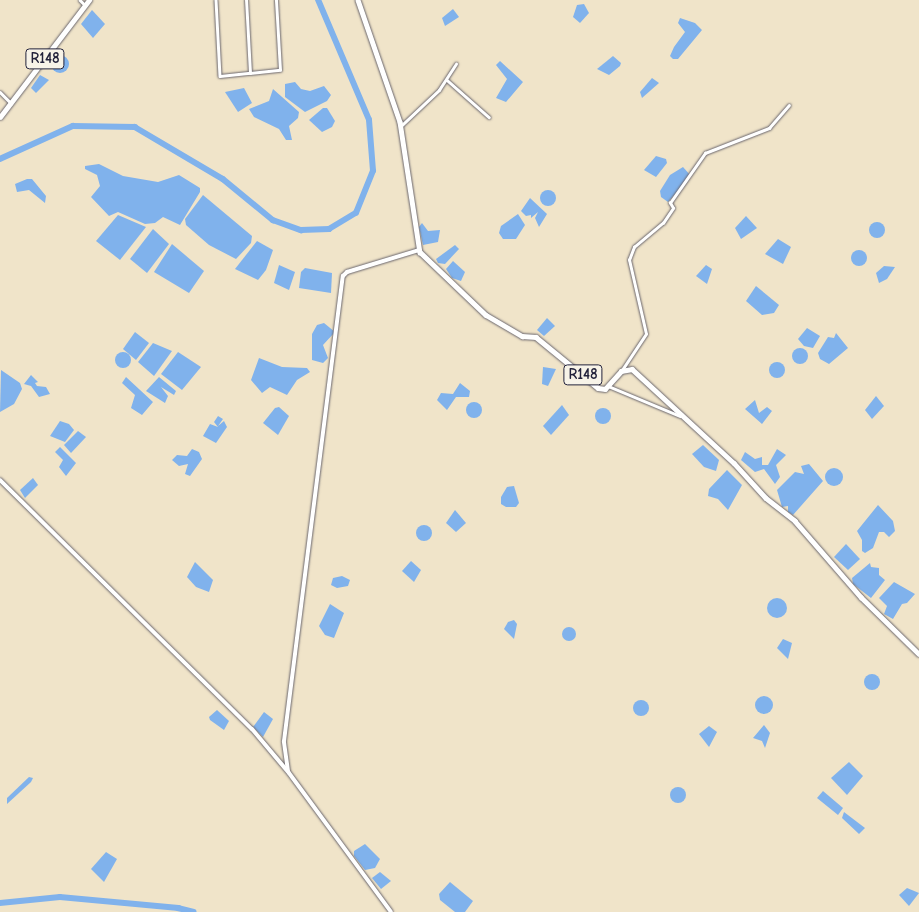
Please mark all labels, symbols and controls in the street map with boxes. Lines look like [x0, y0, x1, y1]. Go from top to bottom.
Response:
road number: R148 [25, 46, 65, 72]
road number: R148 [563, 362, 603, 388]

